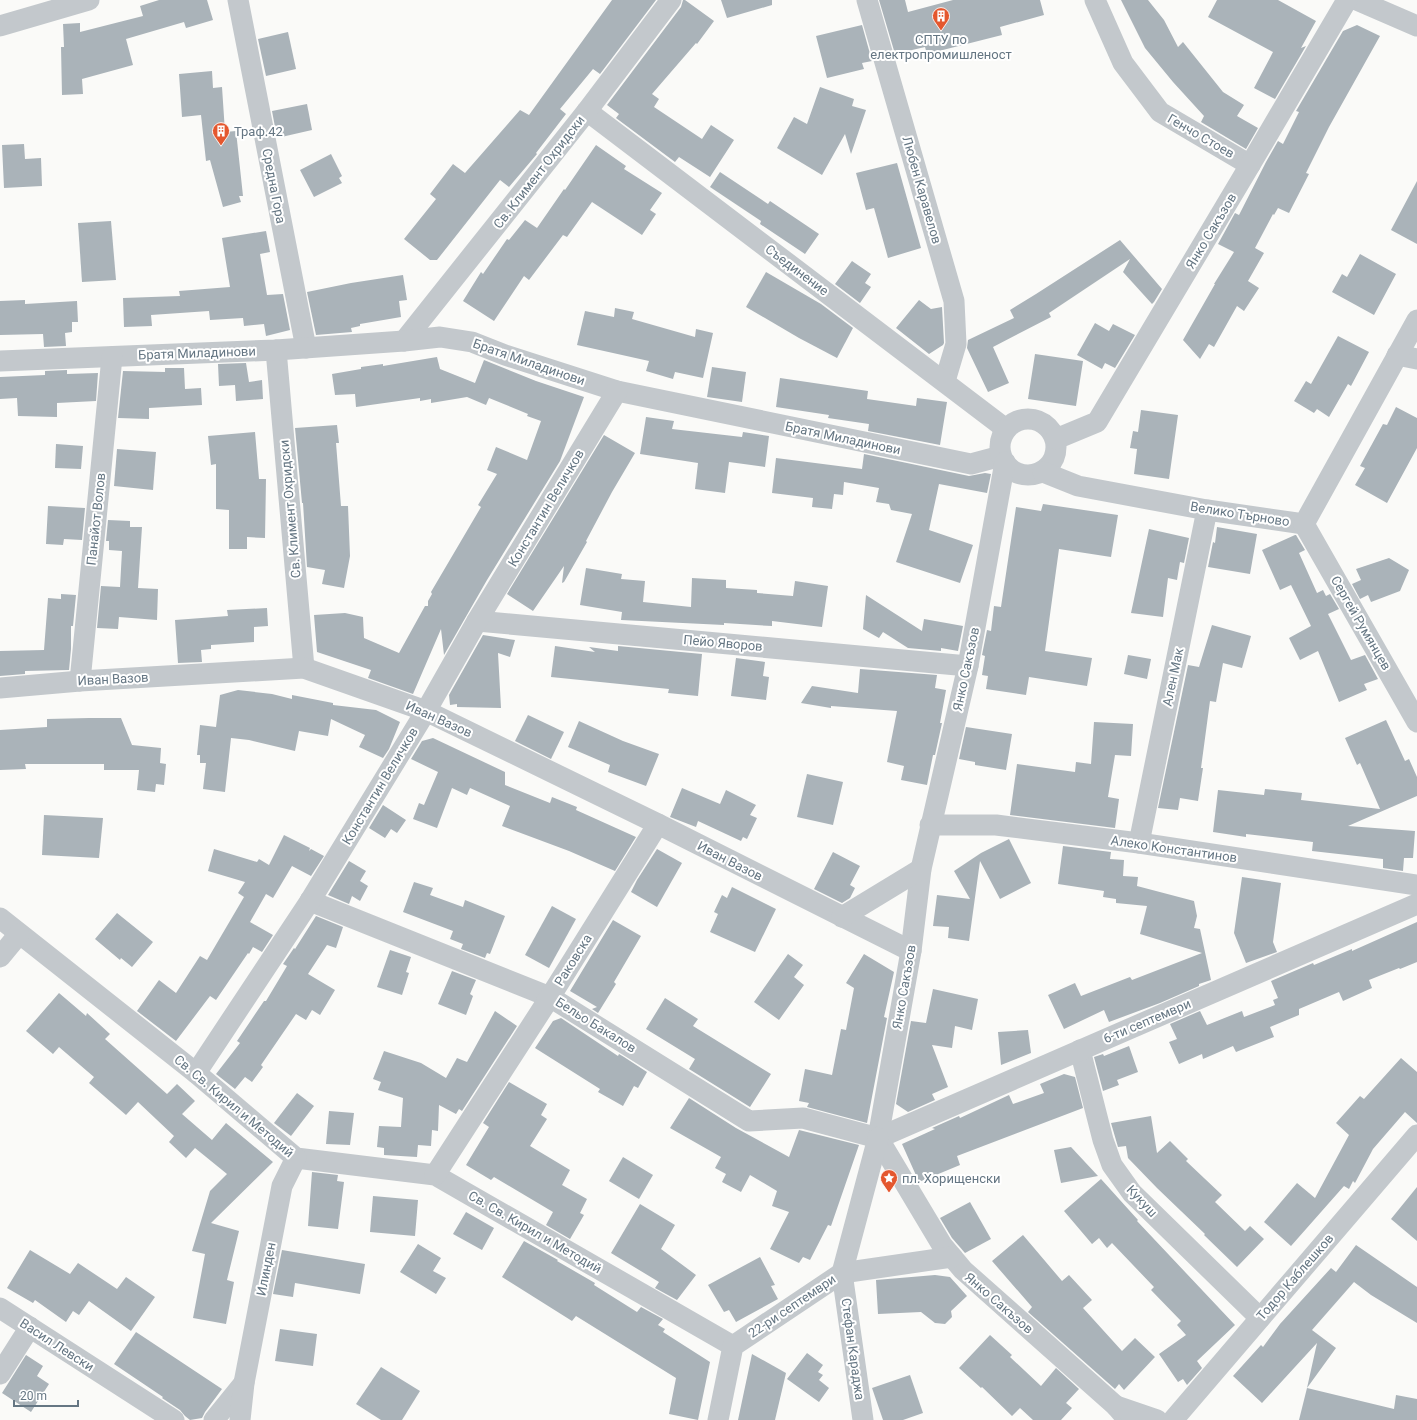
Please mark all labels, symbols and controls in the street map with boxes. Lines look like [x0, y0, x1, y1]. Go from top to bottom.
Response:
building icon: СПТУ по електропромишленост [931, 6, 951, 31]
place label: СПТУ по електропромишленост [870, 32, 1012, 62]
street label: Генчо Стоев [1165, 111, 1237, 161]
street label: Св. Климент Охридски [490, 113, 588, 231]
building icon: Траф.42 [211, 121, 231, 146]
place label: Траф.42 [234, 124, 283, 139]
street label: Любен Каравелов [899, 135, 945, 245]
street label: Средна Гора [259, 147, 289, 225]
street label: Янко Сакъзов [1183, 191, 1239, 271]
street label: Съединение [763, 241, 832, 299]
street label: Братя Миладинови [471, 336, 587, 388]
street label: Братя Миладинови [138, 343, 256, 363]
street label: Братя Миладинови [784, 418, 902, 458]
street label: Св. Климент Охридски [276, 439, 304, 579]
street label: Константин Величков [505, 447, 587, 569]
street label: Панайот Волов [84, 472, 108, 566]
street label: Велико Търново [1189, 499, 1291, 529]
street label: Сергей Румянцев [1328, 573, 1394, 673]
street label: Янко Сакъзов [950, 626, 982, 712]
street label: Пейо Яворов [683, 632, 763, 654]
street label: Ален Мак [1160, 646, 1186, 708]
street label: Иван Вазов [77, 670, 149, 688]
street label: Иван Вазов [403, 698, 475, 740]
street label: Константин Величков [339, 725, 421, 847]
street label: Алеко Константинов [1110, 833, 1238, 865]
street label: Иван Вазов [695, 838, 765, 884]
street label: Раковска [551, 931, 595, 989]
street label: Янко Сакъзов [889, 944, 919, 1030]
street label: Бельо Бакалов [553, 994, 639, 1056]
street label: 6-ти септември [1101, 996, 1193, 1046]
street label: Св. Св. Кирил и Методий [171, 1052, 297, 1160]
place icon: пл. Хорищенски [879, 1168, 899, 1193]
place label: пл. Хорищенски [902, 1171, 1000, 1186]
street label: Кукуш [1124, 1182, 1160, 1220]
street label: Св. Св. Кирил и Методий [466, 1188, 604, 1276]
street label: Тодор Каблешков [1254, 1231, 1336, 1323]
street label: Илинден [253, 1241, 279, 1297]
street label: Янко Сакъзов [962, 1269, 1036, 1337]
street label: 22-ри септември [746, 1271, 838, 1341]
street label: Стефан Караджа [838, 1297, 868, 1401]
street label: Васил Левски [17, 1316, 97, 1374]
scale bar [14, 1382, 78, 1408]
text: 20 m [20, 1389, 47, 1403]

